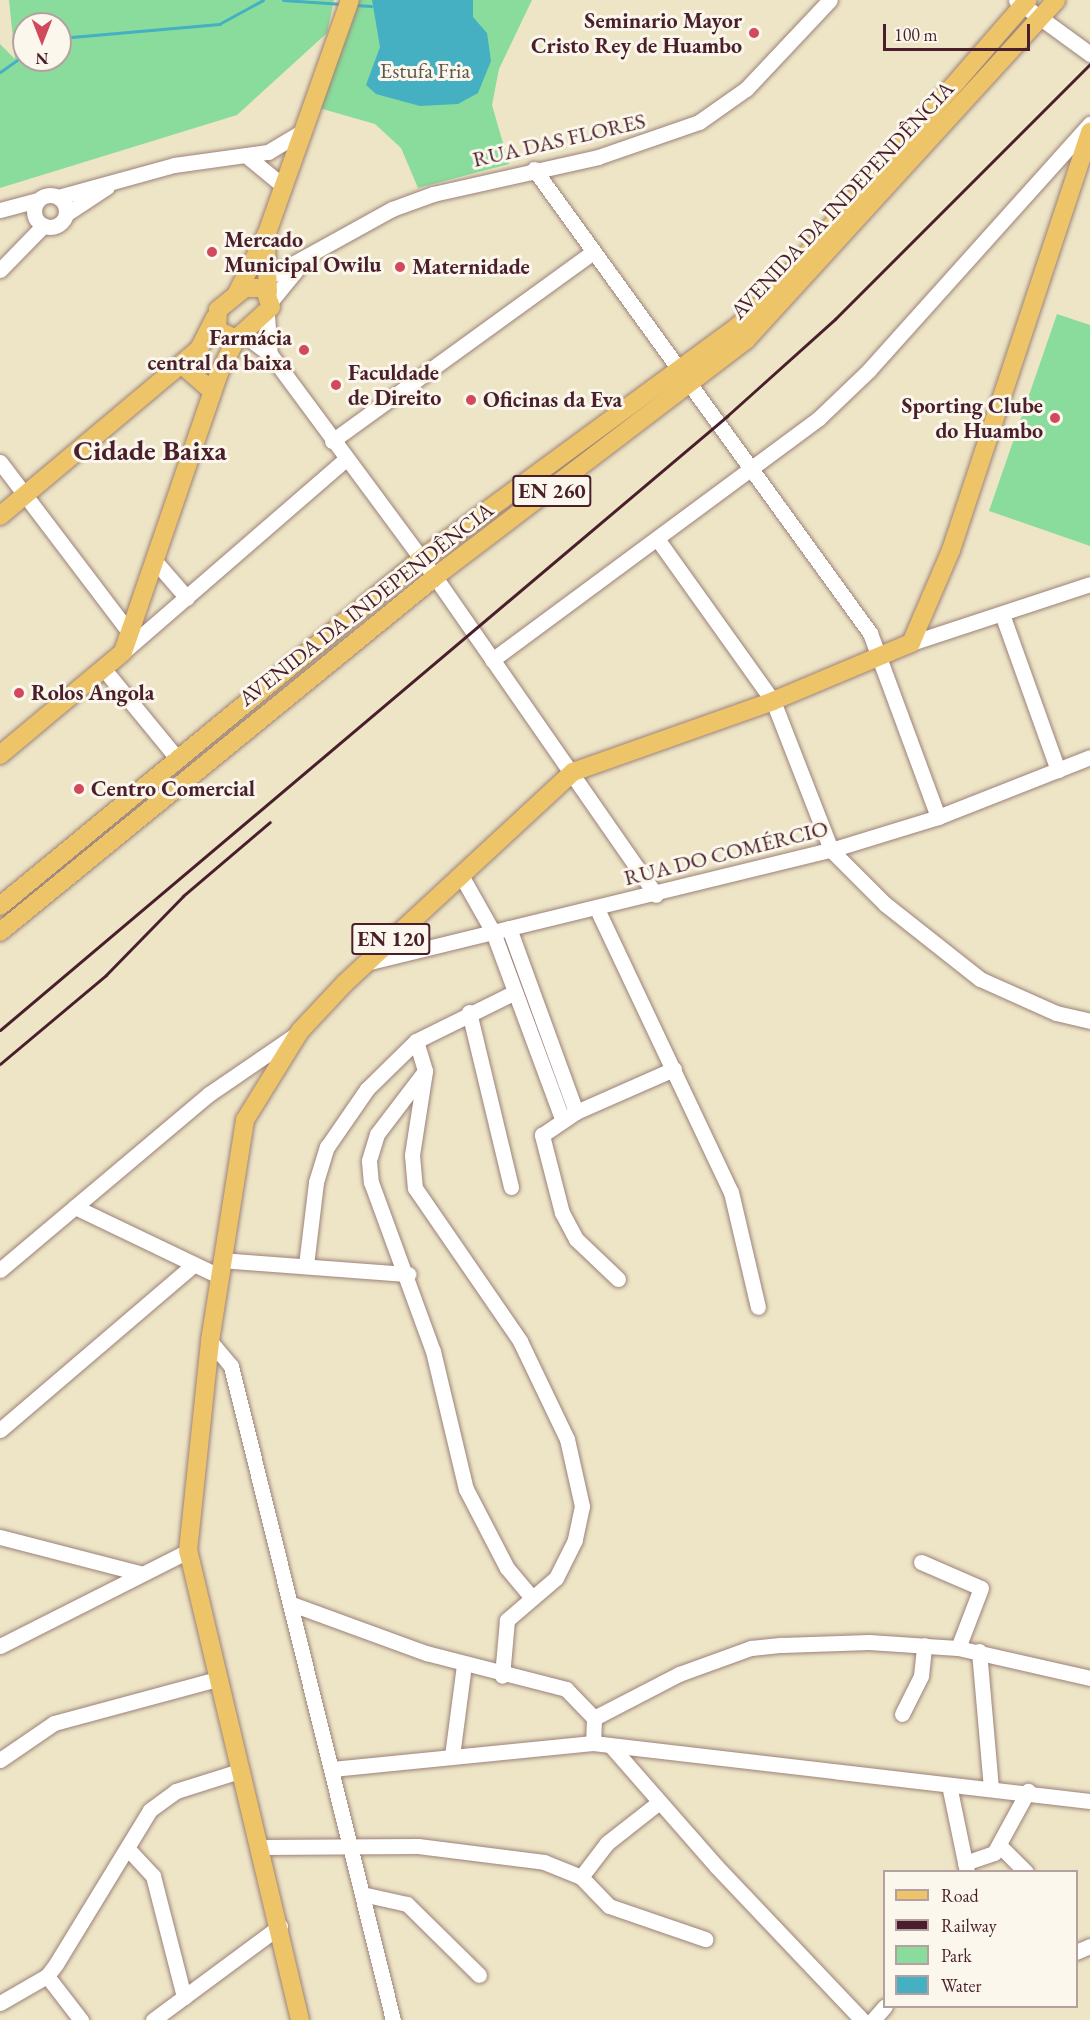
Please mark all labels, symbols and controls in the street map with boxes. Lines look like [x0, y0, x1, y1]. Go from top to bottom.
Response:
place label: Seminario Mayor Cristo Rey de Huambo [531, 7, 742, 58]
north arrow [12, 12, 72, 72]
scale bar [886, 12, 1033, 50]
text: 100 m [894, 23, 938, 46]
marker: Seminario Mayor Cristo Rey de Huambo [747, 26, 761, 40]
text: N [36, 48, 48, 69]
park label: Estufa Fria [380, 58, 470, 84]
street label: AVENIDA DA INDEPENDÊNCIA [725, 75, 959, 325]
street label: RUA DAS FLORES [470, 107, 648, 173]
place label: Mercado Municipal Owilu [224, 226, 381, 278]
marker: Mercado Municipal Owilu [205, 245, 219, 259]
place label: Maternidade [412, 254, 530, 280]
marker: Maternidade [393, 260, 407, 274]
place label: Farmácia central da baixa [148, 324, 292, 376]
marker: Farmácia central da baixa [297, 343, 311, 357]
place label: Faculdade de Direito [348, 359, 441, 410]
marker: Faculdade de Direito [329, 378, 343, 392]
place label: Oficinas da Eva [483, 387, 622, 413]
place label: Sporting Clube do Huambo [902, 392, 1043, 444]
marker: Oficinas da Eva [464, 393, 478, 407]
marker: Sporting Clube do Huambo [1048, 411, 1062, 425]
district label: Cidade Baixa [73, 433, 227, 467]
road number: EN 260 [512, 473, 592, 509]
street label: AVENIDA DA INDEPENDÊNCIA [233, 496, 499, 712]
place label: Rolos Angola [31, 680, 154, 706]
marker: Rolos Angola [12, 686, 26, 700]
place label: Centro Comercial [91, 776, 255, 802]
marker: Centro Comercial [72, 782, 86, 796]
street label: RUA DO COMÉRCIO [621, 815, 831, 891]
road number: EN 120 [350, 921, 432, 957]
legend [883, 1870, 1078, 2008]
text: Road [941, 1884, 979, 1907]
text: Railway [941, 1914, 997, 1937]
text: Park [941, 1944, 972, 1967]
text: Water [941, 1974, 982, 1997]

